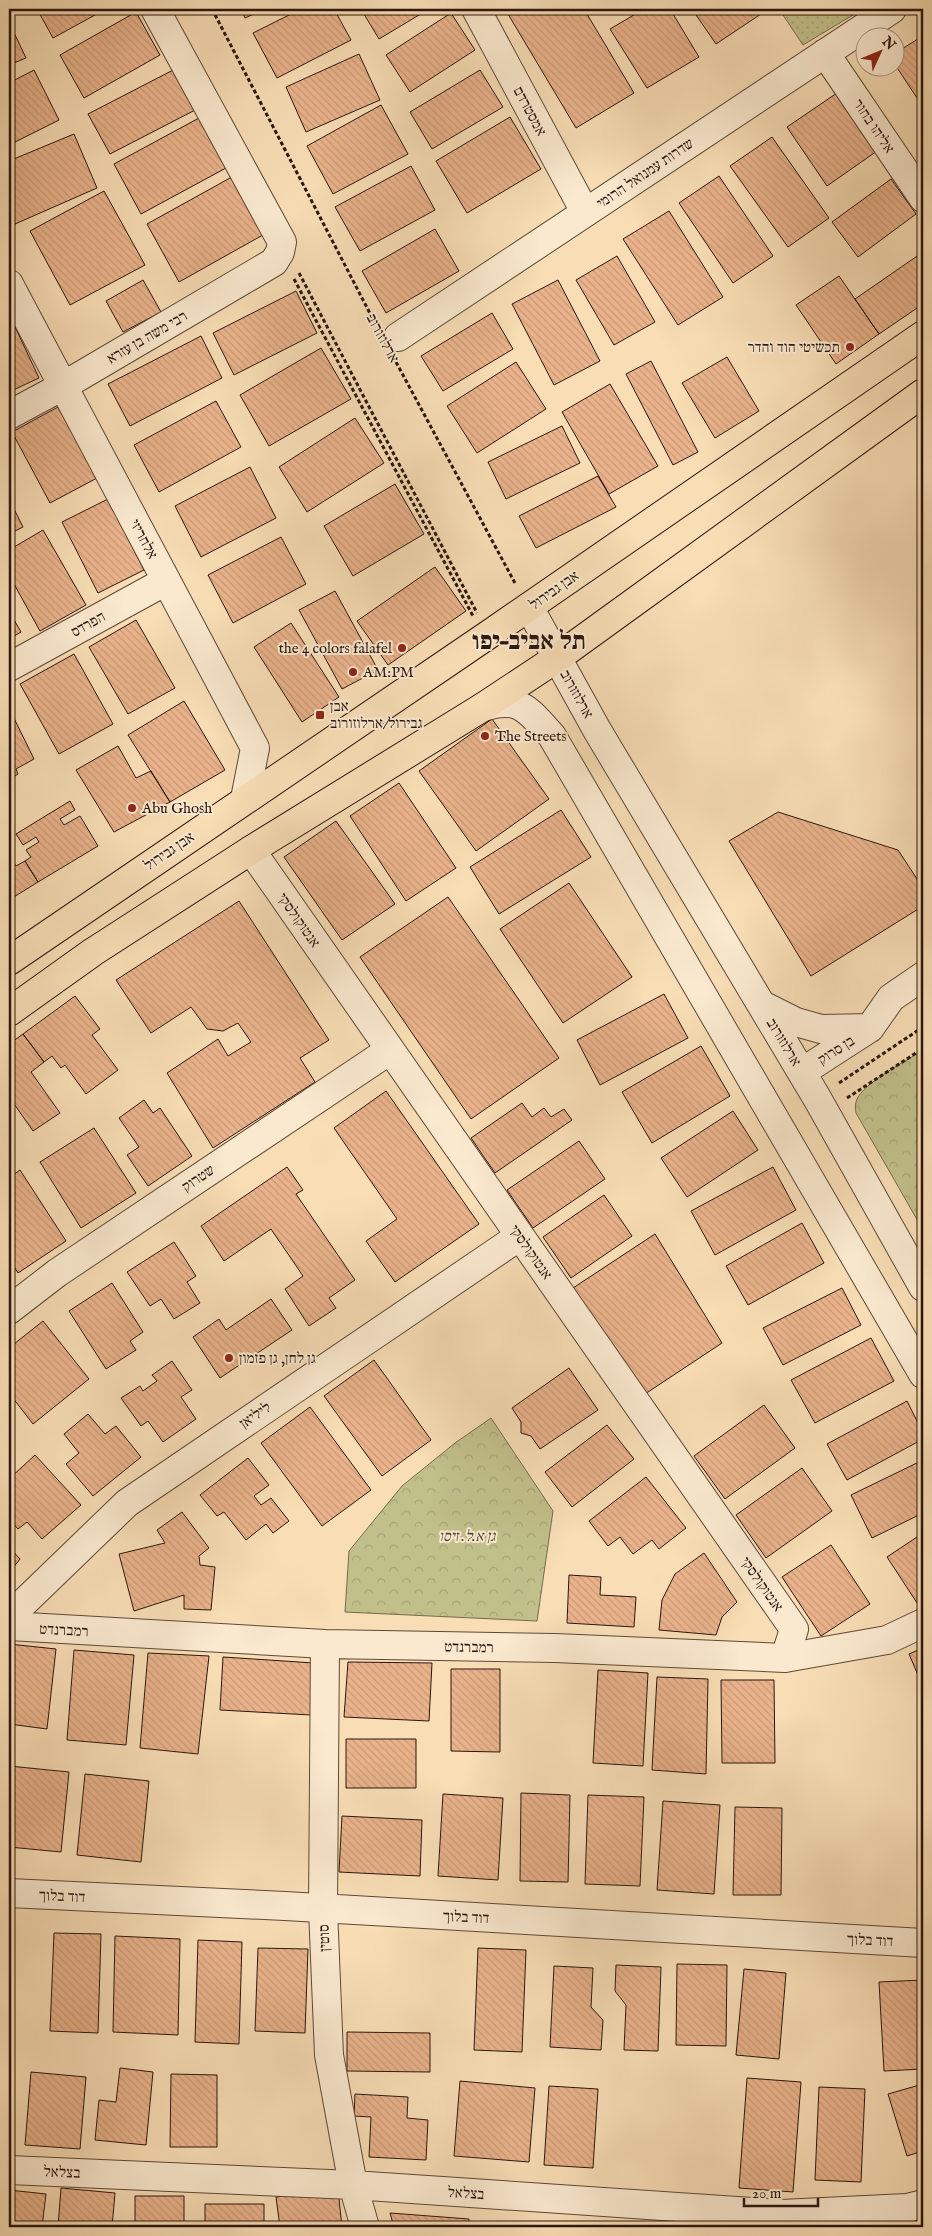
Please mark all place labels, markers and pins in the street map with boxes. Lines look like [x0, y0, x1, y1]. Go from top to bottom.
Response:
place label: תכשיטי הוד והדר [748, 338, 840, 357]
marker: תכשיטי הוד והדר [844, 341, 856, 353]
place label: the 4 colors falafel [279, 639, 393, 658]
marker: the 4 colors falafel [396, 642, 408, 654]
place label: AM:PM [362, 663, 414, 682]
marker: AM:PM [347, 666, 359, 678]
place label: אבן גבירול/ארלוזורוב [330, 697, 423, 733]
marker: אבן גבירול/ארלוזורוב [314, 709, 326, 721]
place label: The Streets [495, 727, 567, 746]
marker: The Streets [479, 730, 491, 742]
place label: Abu Ghosh [141, 799, 212, 818]
marker: Abu Ghosh [126, 802, 138, 814]
place label: גן לחן, גן פזמון [239, 1349, 316, 1368]
marker: גן לחן, גן פזמון [223, 1352, 235, 1364]

